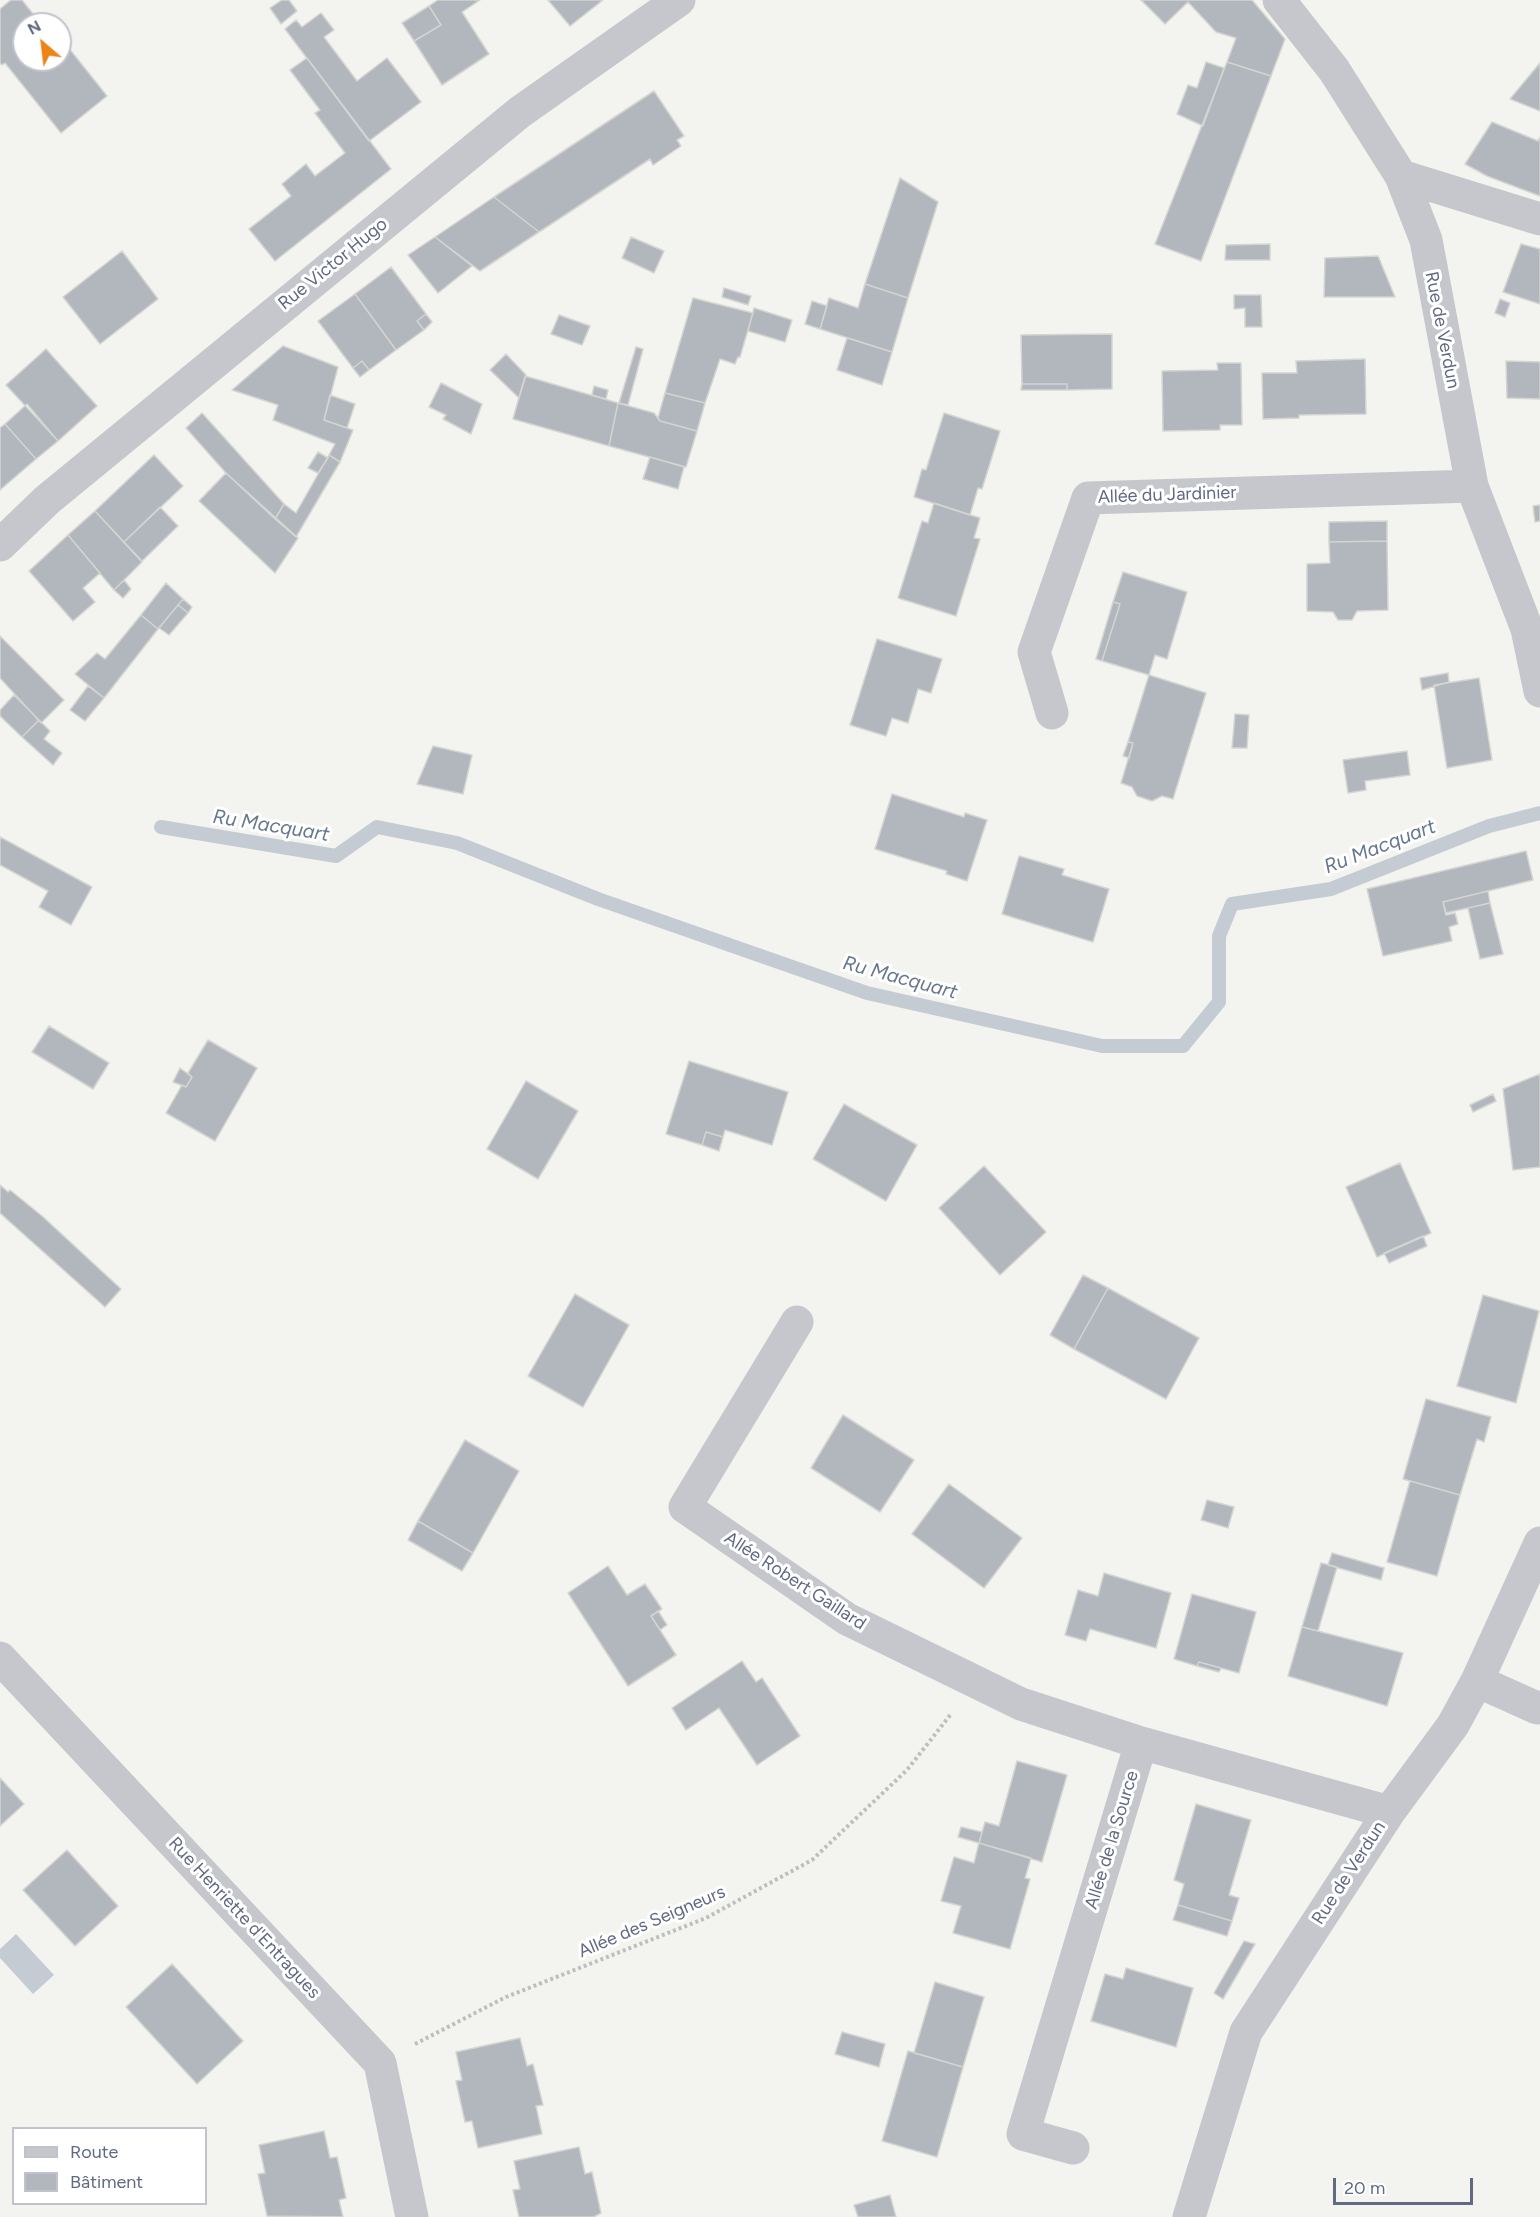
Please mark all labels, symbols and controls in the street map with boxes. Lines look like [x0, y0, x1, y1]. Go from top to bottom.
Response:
north arrow [12, 12, 72, 72]
text: N [24, 16, 44, 39]
street label: Rue Victor Hugo [274, 213, 392, 315]
street label: Rue de Verdun [1420, 270, 1464, 390]
street label: Allée du Jardinier [1097, 482, 1237, 508]
water label: Ru Macquart [211, 805, 331, 847]
water label: Ru Macquart [1321, 815, 1439, 879]
water label: Ru Macquart [840, 951, 960, 1005]
street label: Allée Robert Gaillard [720, 1527, 870, 1635]
street label: Allée de la Source [1081, 1768, 1143, 1912]
street label: Rue de Verdun [1308, 1817, 1390, 1929]
street label: Rue Henriette d'Entragues [164, 1833, 324, 2003]
street label: Allée des Seigneurs [575, 1881, 729, 1963]
legend [12, 2127, 207, 2205]
text: Route [70, 2141, 118, 2163]
scale bar [1336, 2166, 1476, 2204]
text: Bâtiment [70, 2171, 143, 2193]
text: 20 m [1344, 2177, 1385, 2199]

